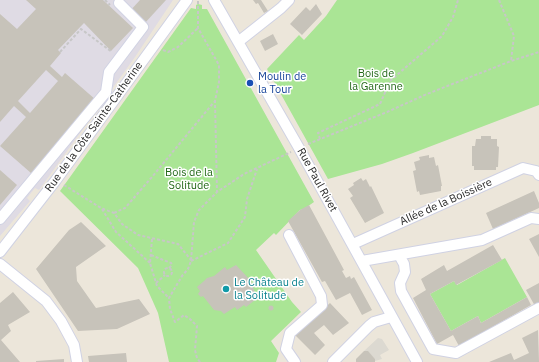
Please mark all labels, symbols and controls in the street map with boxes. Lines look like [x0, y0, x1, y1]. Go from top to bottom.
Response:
street label: Rue de la Côte Sainte-Catherine [42, 59, 146, 195]
park label: Bois de la Garenne [349, 67, 403, 93]
place label: Moulin de la Tour [258, 70, 306, 96]
marker: Moulin de la Tour [245, 78, 255, 88]
street label: Rue Paul Rivet [294, 146, 340, 214]
park label: Bois de la Solitude [165, 166, 213, 192]
street label: Allée de la Boissière [398, 176, 494, 228]
place label: Le Château de la Solitude [234, 276, 304, 302]
marker: Le Château de la Solitude [221, 284, 231, 294]

